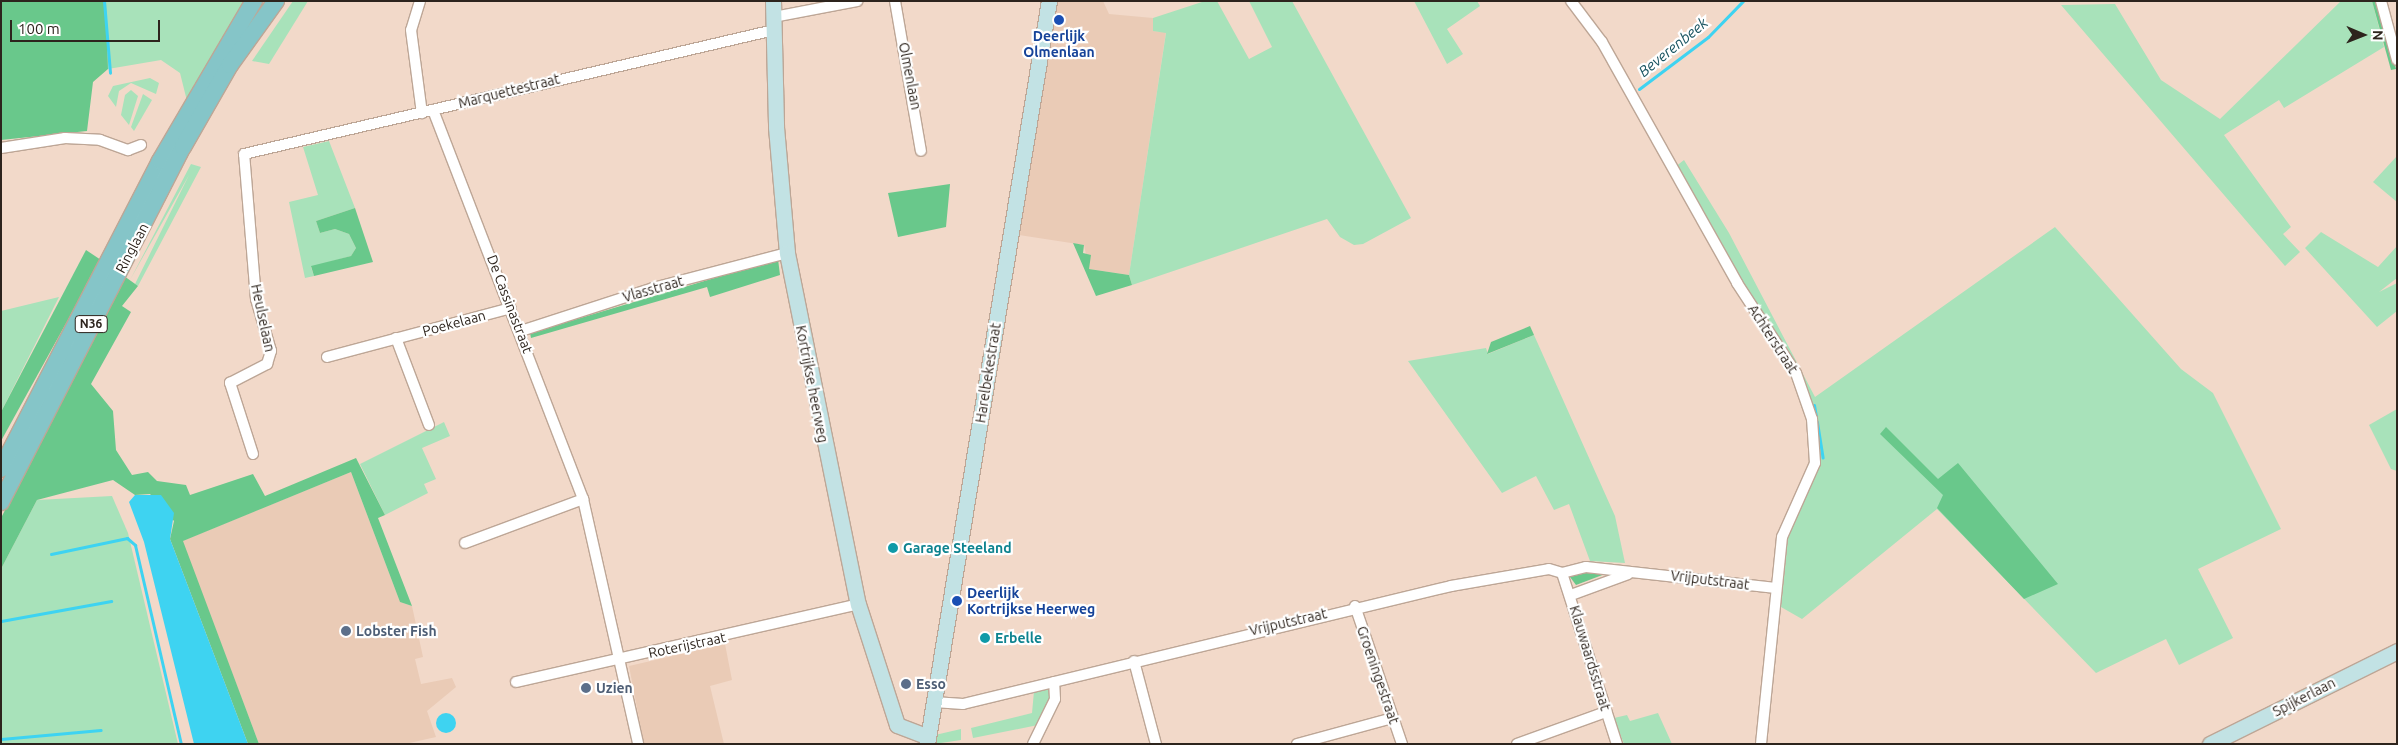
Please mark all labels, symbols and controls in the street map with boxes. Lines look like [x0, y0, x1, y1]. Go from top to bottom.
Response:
scale bar [12, 10, 162, 42]
north arrow [2338, 10, 2388, 60]
marker: Deerlijk Olmenlaan [1053, 14, 1065, 26]
water label: Beverenbeek [1635, 14, 1711, 80]
text: 100 m [18, 20, 60, 37]
place label: Deerlijk Olmenlaan [1023, 28, 1095, 60]
text: N [2370, 30, 2386, 41]
street label: Olmenlaan [895, 41, 925, 111]
street label: Marquettestraat [456, 70, 562, 112]
street label: Ringlaan [112, 220, 152, 276]
street label: De Cassinastraat [484, 252, 536, 356]
street label: Vlasstraat [621, 272, 685, 306]
street label: Heulselaan [248, 282, 278, 354]
street label: Achterstraat [1744, 301, 1802, 377]
street label: Poekelaan [421, 307, 487, 339]
road number: N36 [75, 314, 107, 334]
street label: Harelbekestraat [972, 322, 1004, 424]
street label: Kortrijkse heerweg [792, 324, 832, 444]
place label: Garage Steeland [903, 540, 1012, 556]
marker: Garage Steeland [887, 542, 899, 554]
street label: Vrijputstraat [1670, 567, 1750, 593]
place label: Deerlijk Kortrijkse Heerweg [967, 585, 1095, 618]
marker: Deerlijk Kortrijkse Heerweg [951, 595, 963, 607]
street label: Klauwaardsstraat [1566, 603, 1614, 713]
street label: Vrijputstraat [1248, 605, 1328, 639]
place label: Lobster Fish [356, 623, 437, 639]
street label: Groeningestraat [1353, 624, 1403, 726]
marker: Lobster Fish [340, 625, 352, 637]
street label: Roterijstraat [647, 629, 727, 661]
place label: Erbelle [995, 630, 1042, 646]
marker: Erbelle [979, 632, 991, 644]
street label: Spijkerlaan [2270, 674, 2338, 720]
place label: Esso [916, 676, 946, 692]
marker: Esso [900, 678, 912, 690]
place label: Uzien [596, 680, 633, 696]
marker: Uzien [580, 682, 592, 694]

